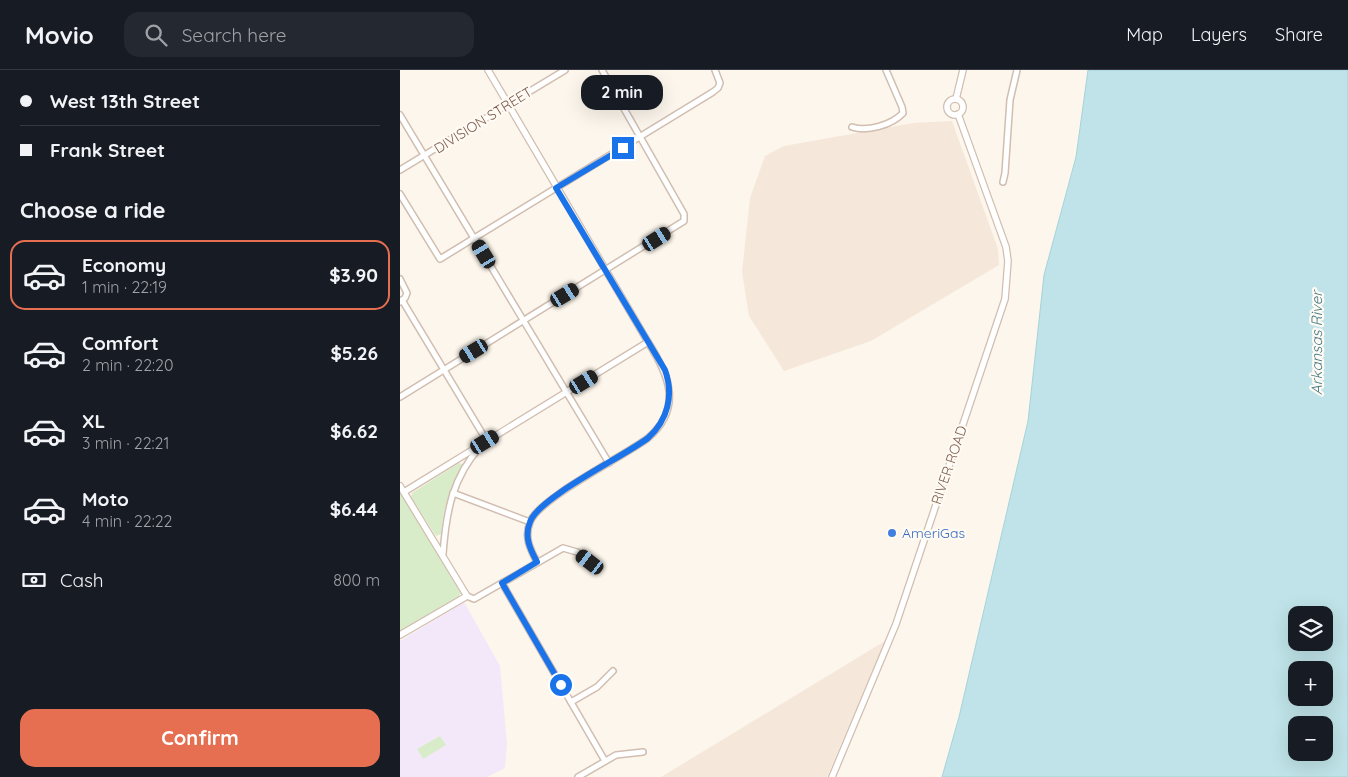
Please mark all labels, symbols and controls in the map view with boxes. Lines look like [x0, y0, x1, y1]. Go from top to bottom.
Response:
search box [124, 12, 474, 57]
text: Movio [25, 20, 94, 50]
icon: search [142, 21, 170, 49]
text: Search here [182, 23, 287, 47]
text: Map [1126, 23, 1163, 46]
text: Layers [1191, 23, 1247, 46]
text: Share [1275, 23, 1323, 46]
callout: 2 min [582, 75, 664, 110]
text: 2 min [601, 82, 643, 102]
street label: DIVISION STREET [431, 83, 535, 157]
text: West 13th Street [50, 89, 200, 113]
route end [612, 137, 634, 159]
text: Frank Street [50, 138, 165, 162]
text: Choose a ride [20, 196, 165, 224]
car [640, 225, 673, 253]
car [469, 237, 498, 271]
icon: car [22, 253, 67, 298]
text: Economy [82, 253, 166, 277]
text: $3.90 [329, 263, 378, 287]
text: 1 min · 22:19 [82, 277, 167, 297]
car [548, 281, 581, 309]
water label: Arkansas River [1307, 289, 1326, 395]
icon: car [22, 331, 67, 376]
text: Comfort [82, 331, 159, 355]
car [457, 337, 490, 365]
text: $5.26 [330, 341, 378, 365]
text: 2 min · 22:20 [82, 355, 173, 375]
car [567, 368, 600, 396]
icon: car [22, 409, 67, 454]
text: XL [82, 409, 105, 433]
text: $6.62 [330, 419, 378, 443]
street label: RIVER ROAD [927, 423, 971, 507]
car [468, 428, 501, 456]
text: 3 min · 22:21 [82, 433, 169, 453]
icon: car [22, 487, 67, 532]
text: Moto [82, 487, 129, 511]
text: $6.44 [330, 497, 378, 521]
text: 4 min · 22:22 [82, 511, 172, 531]
place label: AmeriGas [902, 524, 965, 542]
marker: AmeriGas [886, 527, 898, 539]
car [573, 547, 606, 577]
icon: cash [20, 566, 48, 594]
text: Cash [60, 568, 104, 592]
text: 800 m [333, 570, 380, 590]
map controls [1288, 606, 1333, 761]
button: layers [1288, 606, 1333, 651]
button: + [1288, 661, 1333, 706]
route start [550, 674, 572, 696]
button: Confirm [20, 709, 380, 767]
button: − [1288, 716, 1333, 761]

